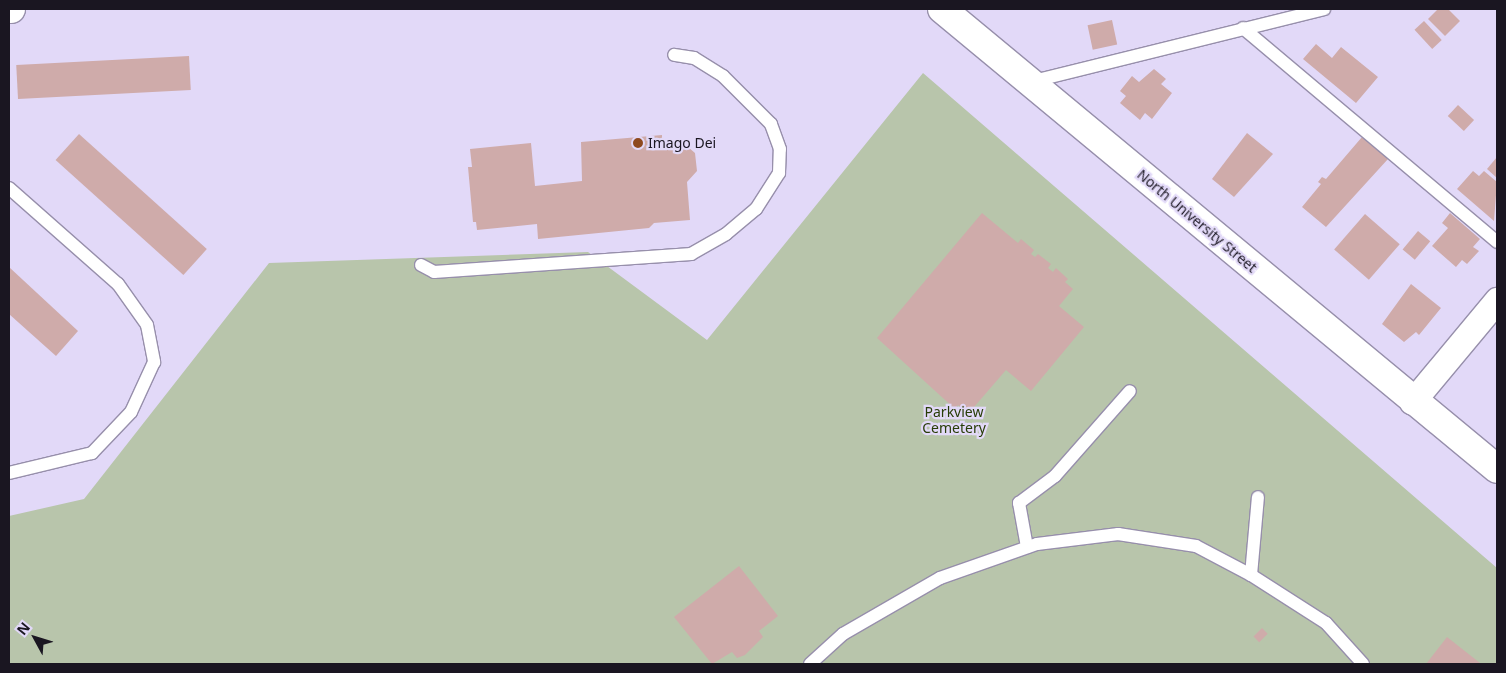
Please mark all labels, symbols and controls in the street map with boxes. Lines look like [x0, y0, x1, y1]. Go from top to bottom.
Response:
place label: Imago Dei [648, 135, 716, 151]
marker: Imago Dei [632, 137, 644, 149]
street label: North University Street [1134, 166, 1260, 276]
park label: Parkview Cemetery [922, 404, 986, 437]
north arrow [10, 613, 60, 663]
text: N [12, 618, 34, 639]

